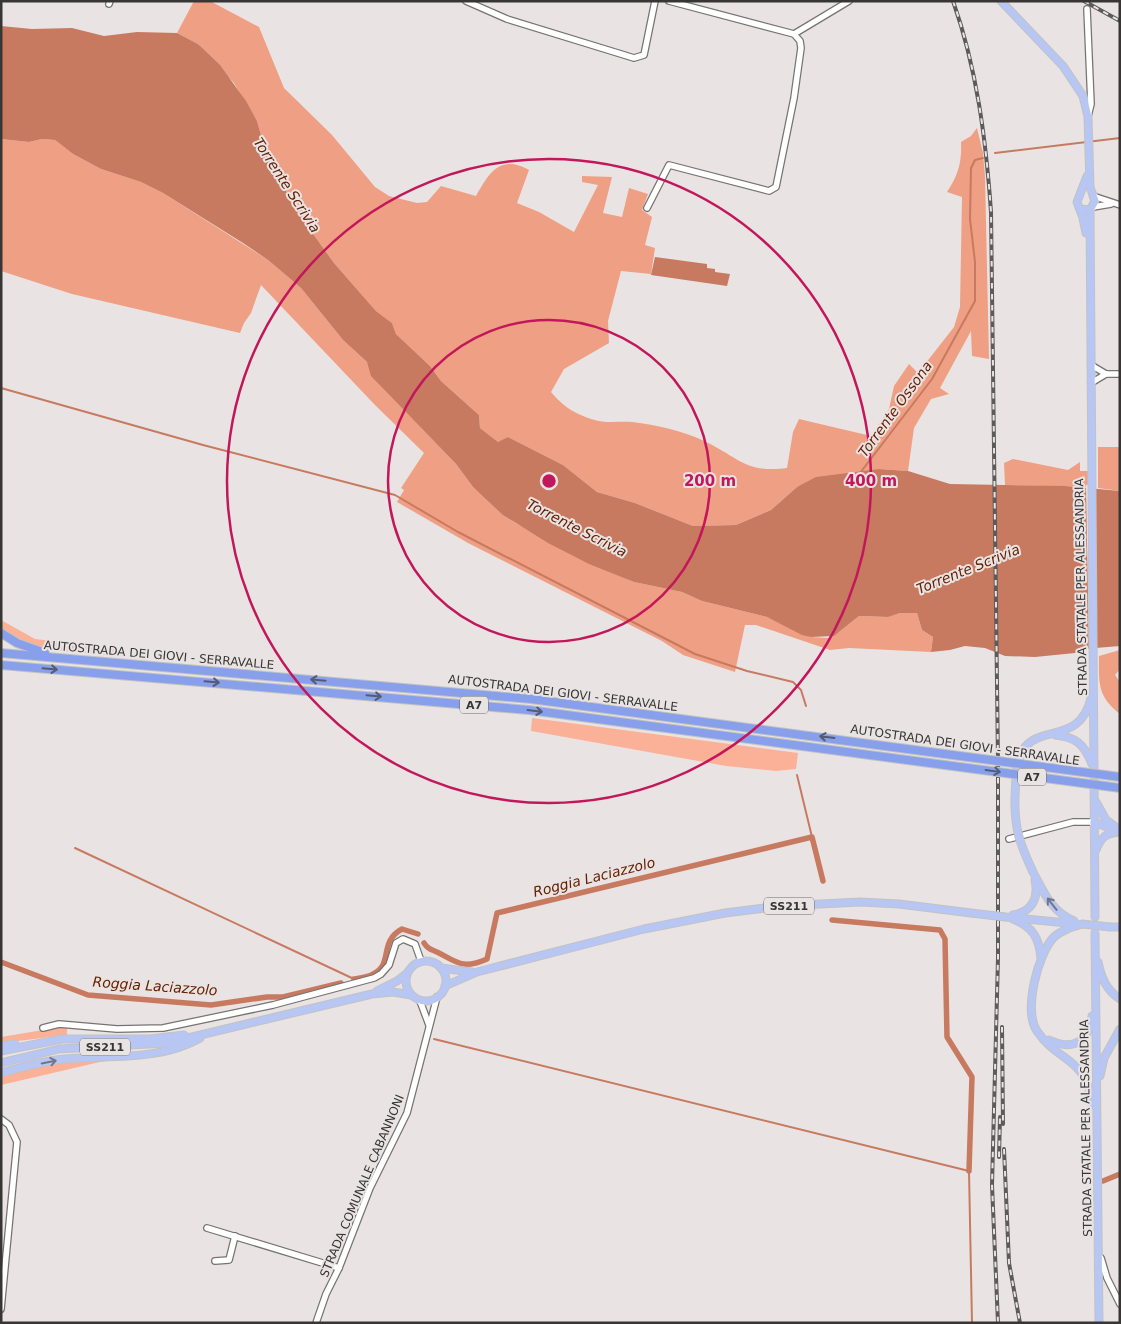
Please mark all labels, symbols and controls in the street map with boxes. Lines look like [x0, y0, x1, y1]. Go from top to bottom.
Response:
water label: Torrente Scrivia [250, 135, 324, 235]
water label: Torrente Ossona [855, 358, 935, 460]
centre of rings [540, 472, 558, 490]
text: 200 m [684, 472, 736, 490]
text: 400 m [845, 472, 897, 490]
street label: STRADA STATALE PER ALESSANDRIA [1072, 477, 1090, 696]
water label: Torrente Scrivia [524, 496, 630, 560]
water label: Torrente Scrivia [914, 541, 1022, 597]
street label: AUTOSTRADA DEI GIOVI - SERRAVALLE [43, 638, 275, 672]
one-way arrow [42, 664, 58, 673]
street label: AUTOSTRADA DEI GIOVI - SERRAVALLE [447, 672, 679, 714]
one-way arrow [310, 675, 326, 684]
one-way arrow [204, 677, 220, 687]
one-way arrow [365, 691, 381, 700]
road number: A7 [460, 696, 488, 714]
one-way arrow [527, 706, 543, 716]
street label: AUTOSTRADA DEI GIOVI - SERRAVALLE [850, 722, 1080, 768]
one-way arrow [819, 732, 835, 742]
one-way arrow [985, 767, 1001, 777]
road number: A7 [1018, 769, 1046, 786]
water label: Roggia Laciazzolo [531, 854, 657, 900]
road number: SS211 [764, 898, 814, 914]
one-way arrow [1046, 898, 1057, 911]
water label: Roggia Laciazzolo [92, 974, 218, 998]
street label: STRADA STATALE PER ALESSANDRIA [1077, 1018, 1095, 1237]
road number: SS211 [80, 1038, 130, 1056]
one-way arrow [40, 1056, 56, 1066]
street label: STRADA COMUNALE CABANNONI [317, 1092, 407, 1280]

